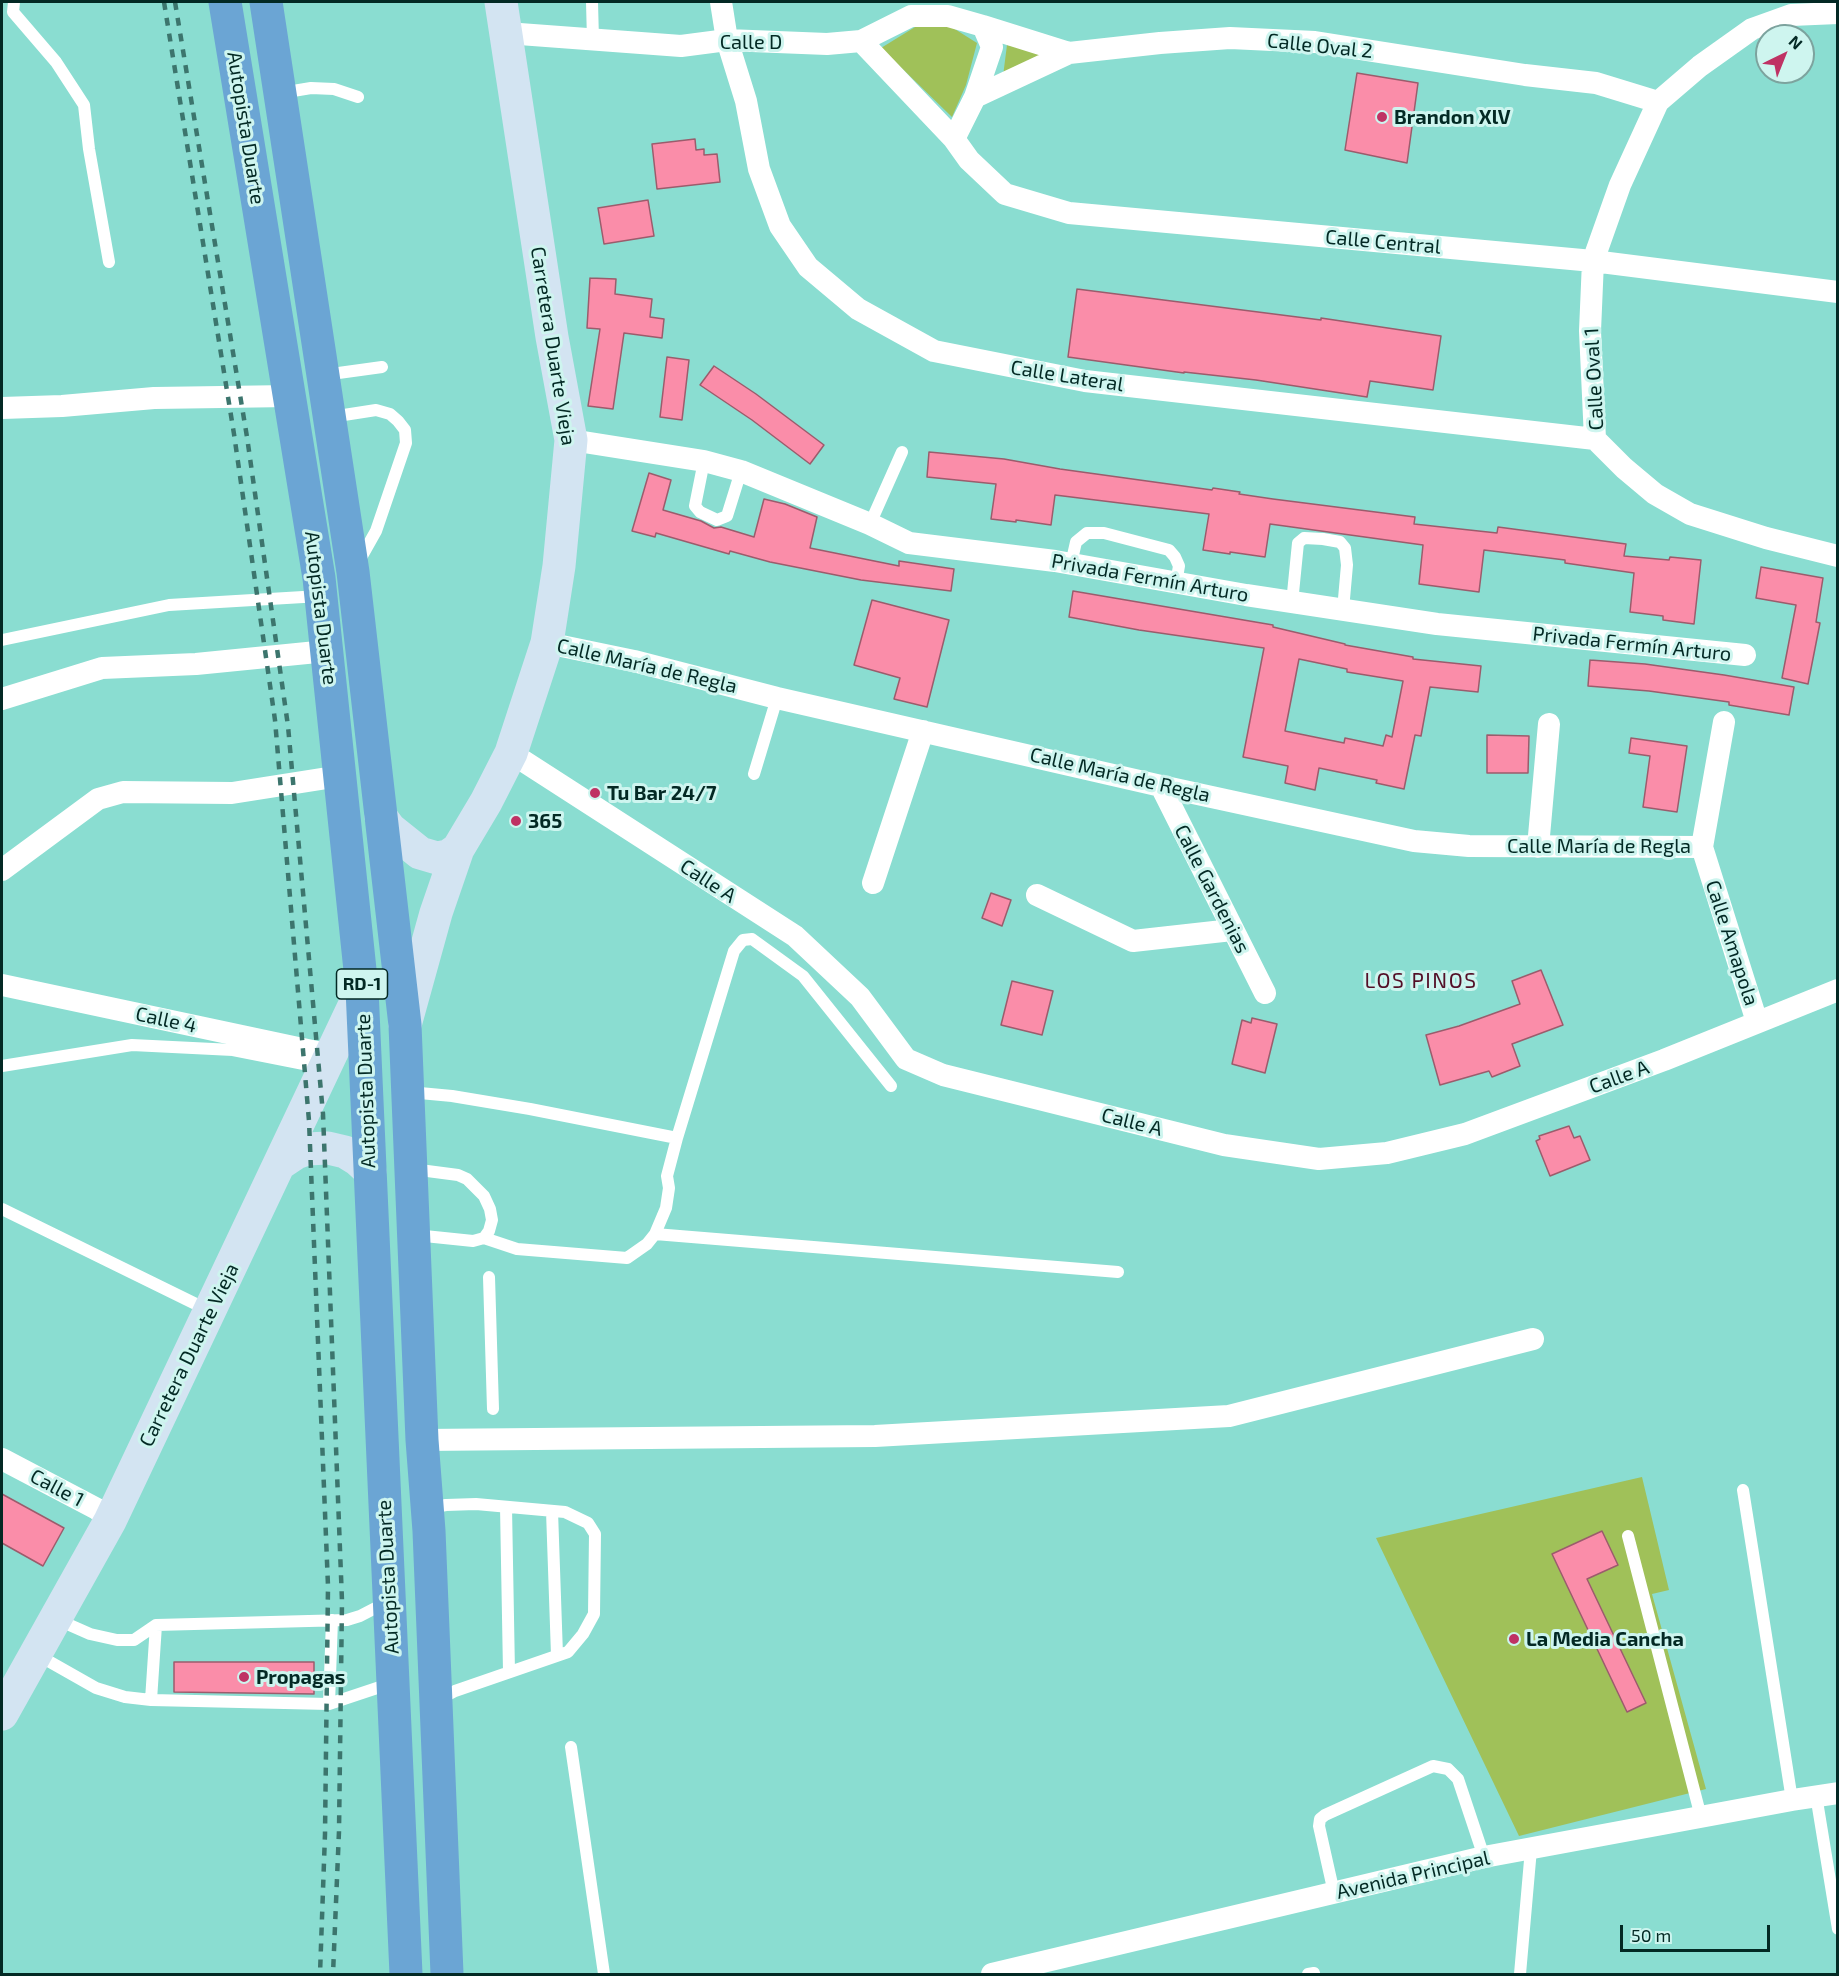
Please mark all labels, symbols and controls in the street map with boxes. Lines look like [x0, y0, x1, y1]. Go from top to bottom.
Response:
north arrow [1755, 24, 1815, 84]
street label: Calle Oval 2 [1266, 29, 1374, 63]
street label: Calle D [720, 30, 782, 54]
text: N [1786, 31, 1807, 53]
street label: Autopista Duarte [222, 50, 270, 206]
place label: Brandon XlV [1394, 105, 1510, 129]
marker: Brandon XlV [1375, 110, 1389, 124]
street label: Calle Central [1324, 225, 1442, 259]
street label: Carretera Duarte Vieja [525, 245, 581, 447]
street label: Calle Oval 1 [1579, 327, 1609, 431]
street label: Calle Lateral [1009, 355, 1125, 397]
street label: Autopista Duarte [300, 530, 342, 686]
street label: Privada Fermín Arturo [1050, 549, 1250, 607]
street label: Privada Fermín Arturo [1532, 622, 1732, 666]
street label: Calle María de Regla [555, 634, 739, 698]
street label: Calle María de Regla [1028, 743, 1212, 807]
place label: Tu Bar 24/7 [607, 781, 717, 805]
marker: Tu Bar 24/7 [588, 786, 602, 800]
place label: 365 [528, 809, 562, 833]
marker: 365 [509, 814, 523, 828]
street label: Calle Gardenias [1169, 821, 1255, 957]
street label: Calle María de Regla [1507, 834, 1691, 858]
street label: Calle A [676, 854, 740, 908]
street label: Calle Amapola [1700, 877, 1764, 1009]
district label: LOS PINOS [1365, 968, 1477, 994]
road number: RD-1 [336, 969, 388, 999]
street label: Calle 4 [133, 1002, 199, 1038]
street label: Autopista Duarte [351, 1013, 381, 1169]
street label: Calle A [1586, 1055, 1652, 1099]
street label: Calle A [1099, 1103, 1165, 1141]
street label: Carretera Duarte Vieja [134, 1259, 244, 1451]
street label: Calle 1 [26, 1464, 88, 1512]
street label: Autopista Duarte [372, 1499, 404, 1655]
place label: La Media Cancha [1526, 1627, 1684, 1651]
marker: La Media Cancha [1507, 1632, 1521, 1646]
place label: Propagas [256, 1665, 345, 1689]
marker: Propagas [237, 1670, 251, 1684]
street label: Avenida Principal [1334, 1846, 1492, 1904]
scale bar [1623, 1913, 1773, 1951]
text: 50 m [1631, 1924, 1671, 1946]

